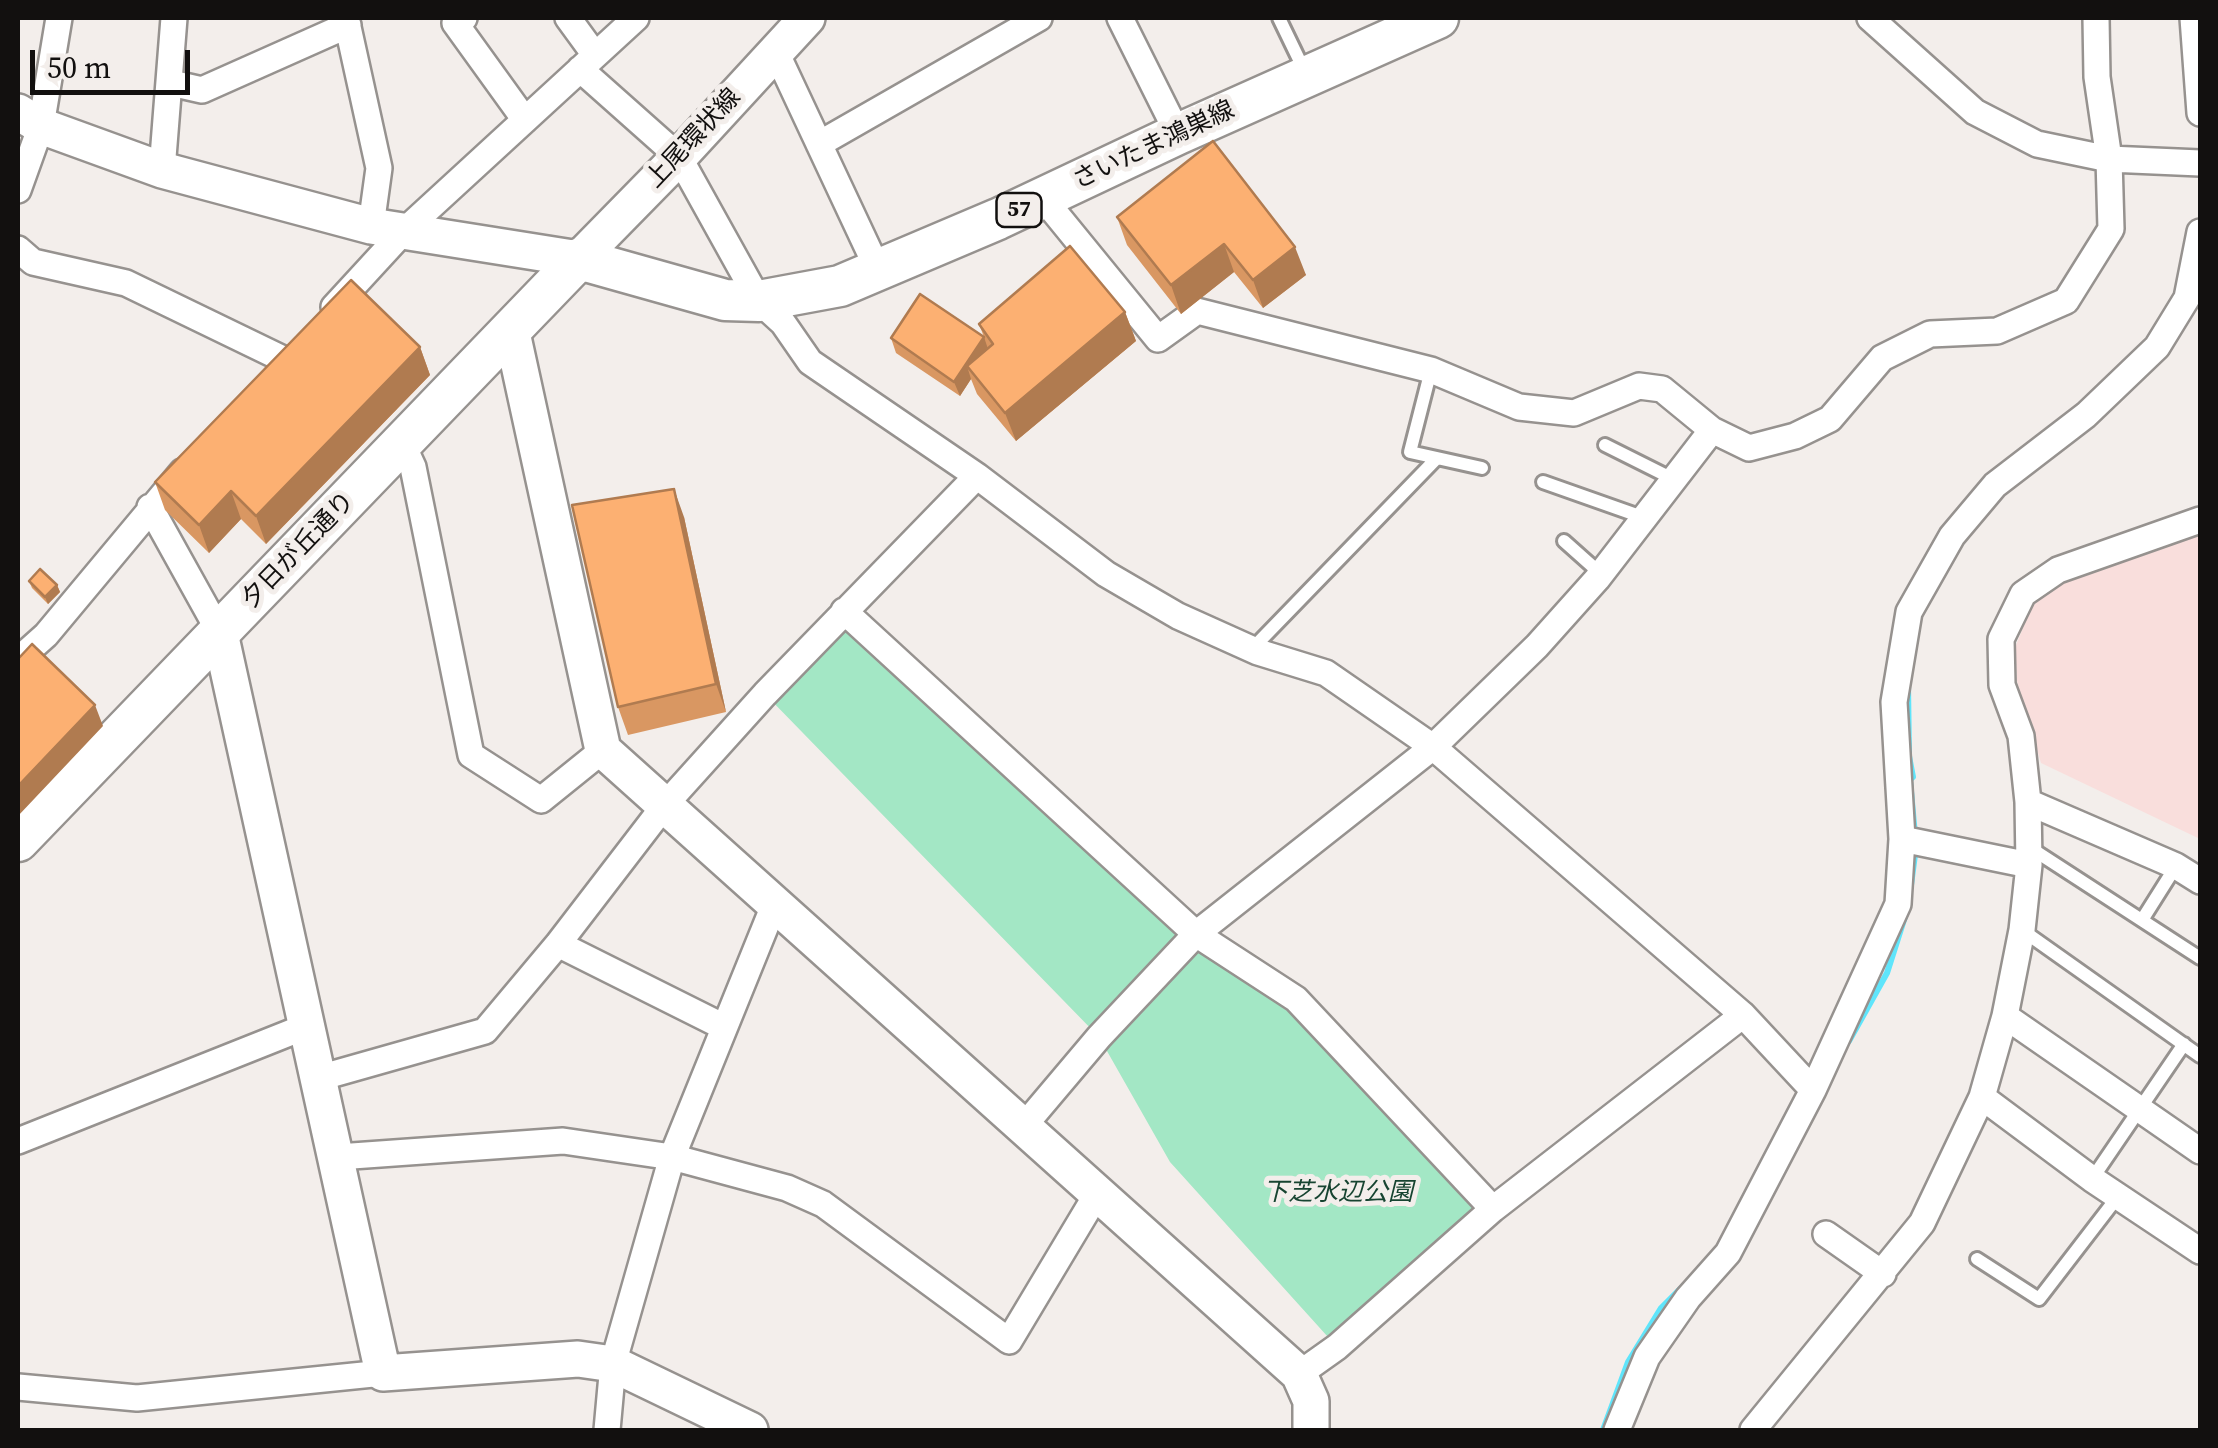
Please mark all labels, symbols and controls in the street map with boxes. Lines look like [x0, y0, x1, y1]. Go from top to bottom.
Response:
scale bar [35, 30, 195, 92]
text: 50 m [47, 47, 111, 88]
street label: 上尾環状線 [640, 83, 748, 195]
street label: さいたま鴻巣線 [1068, 95, 1240, 197]
road number: 57 [996, 193, 1042, 227]
street label: 夕日が丘通り [236, 487, 362, 615]
park label: 下芝水辺公園 [1263, 1179, 1413, 1209]

